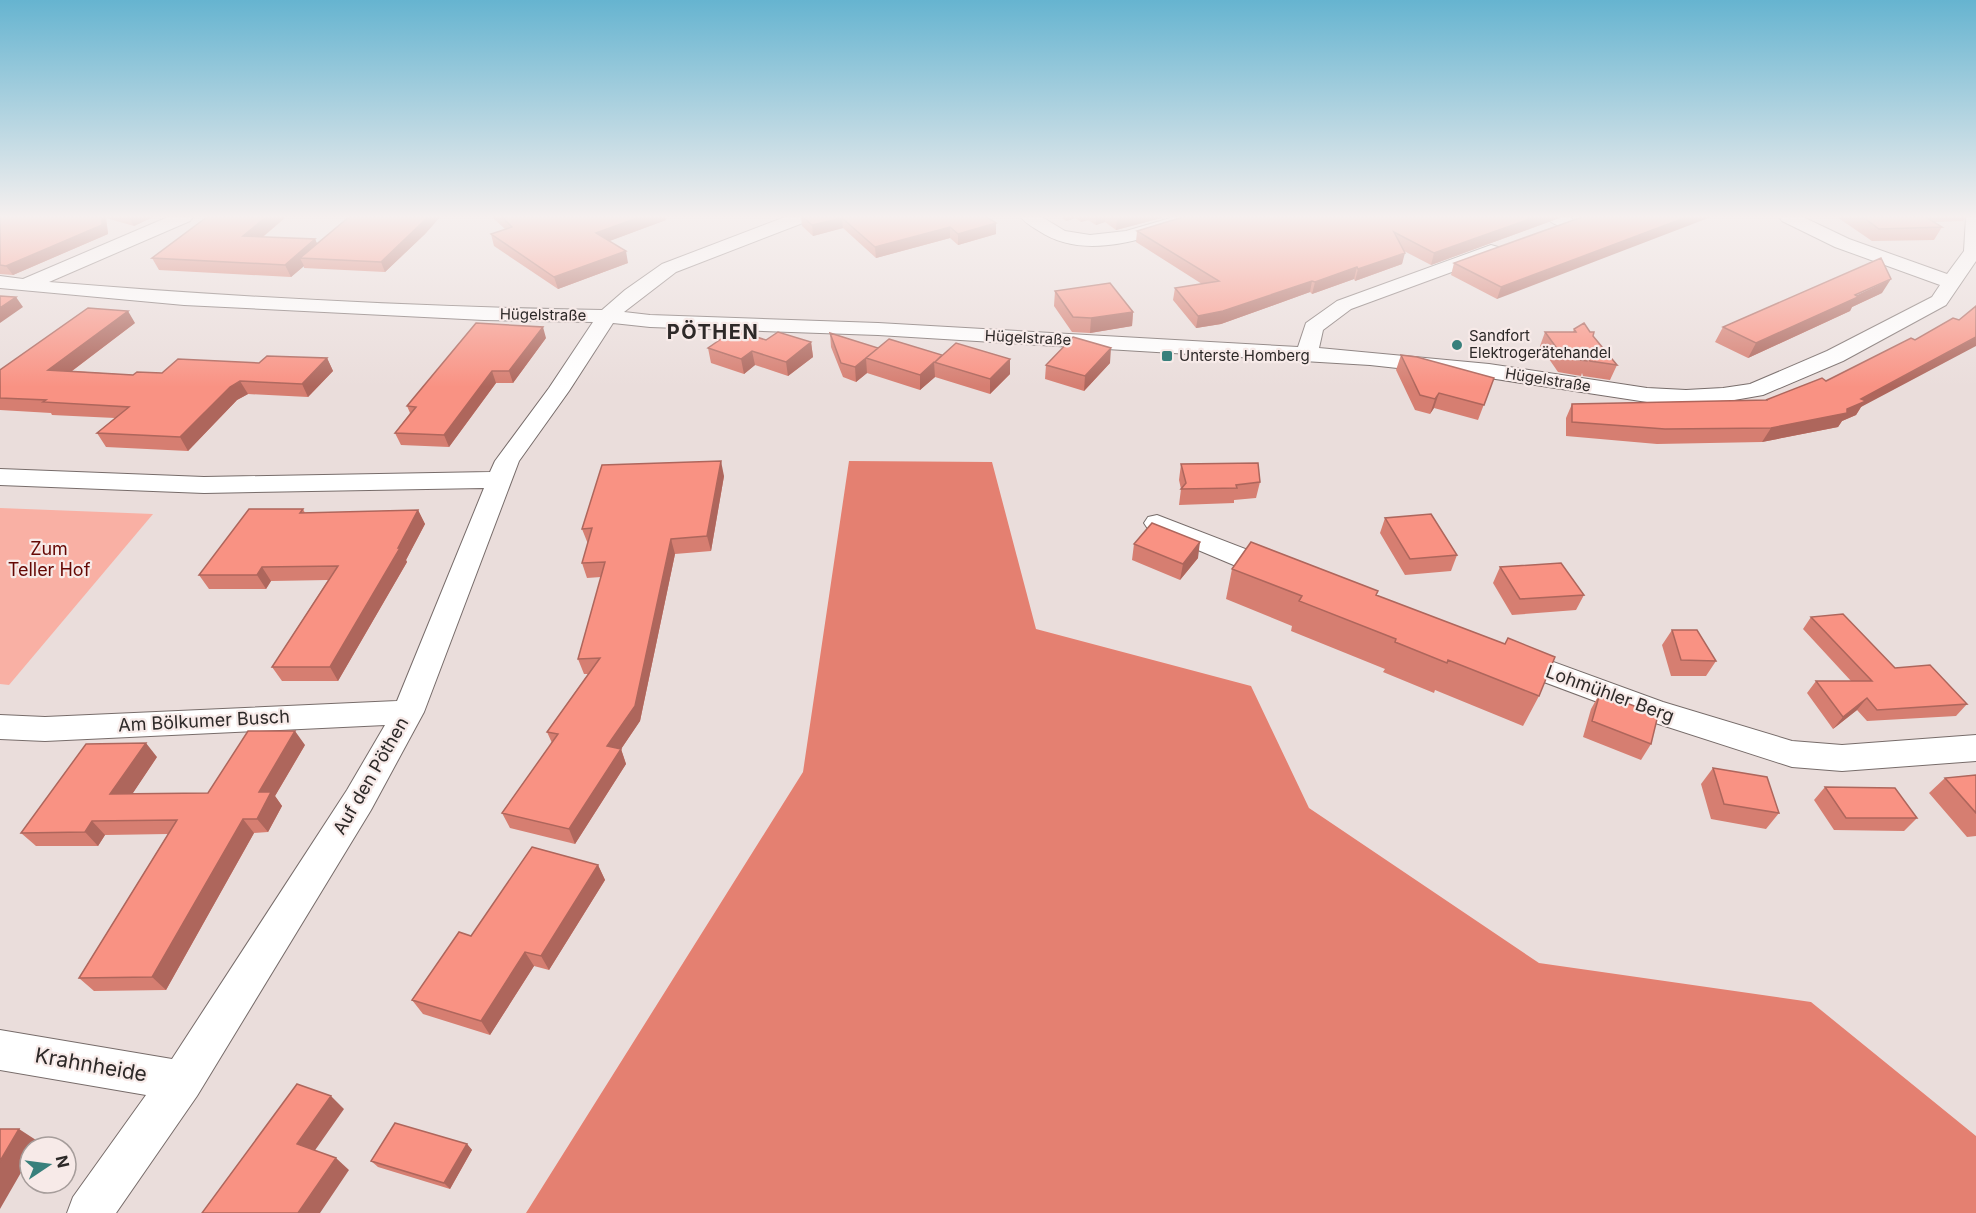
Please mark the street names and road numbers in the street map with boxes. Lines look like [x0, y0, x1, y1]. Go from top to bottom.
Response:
street label: Hügelstraße [500, 304, 586, 325]
street label: Hügelstraße [984, 326, 1072, 349]
street label: Hügelstraße [1504, 363, 1592, 396]
street label: Lohmühler Berg [1543, 661, 1677, 727]
street label: Am Bölkumer Busch [118, 706, 290, 735]
street label: Auf den Pöthen [329, 713, 413, 838]
street label: Krahnheide [33, 1042, 149, 1087]

